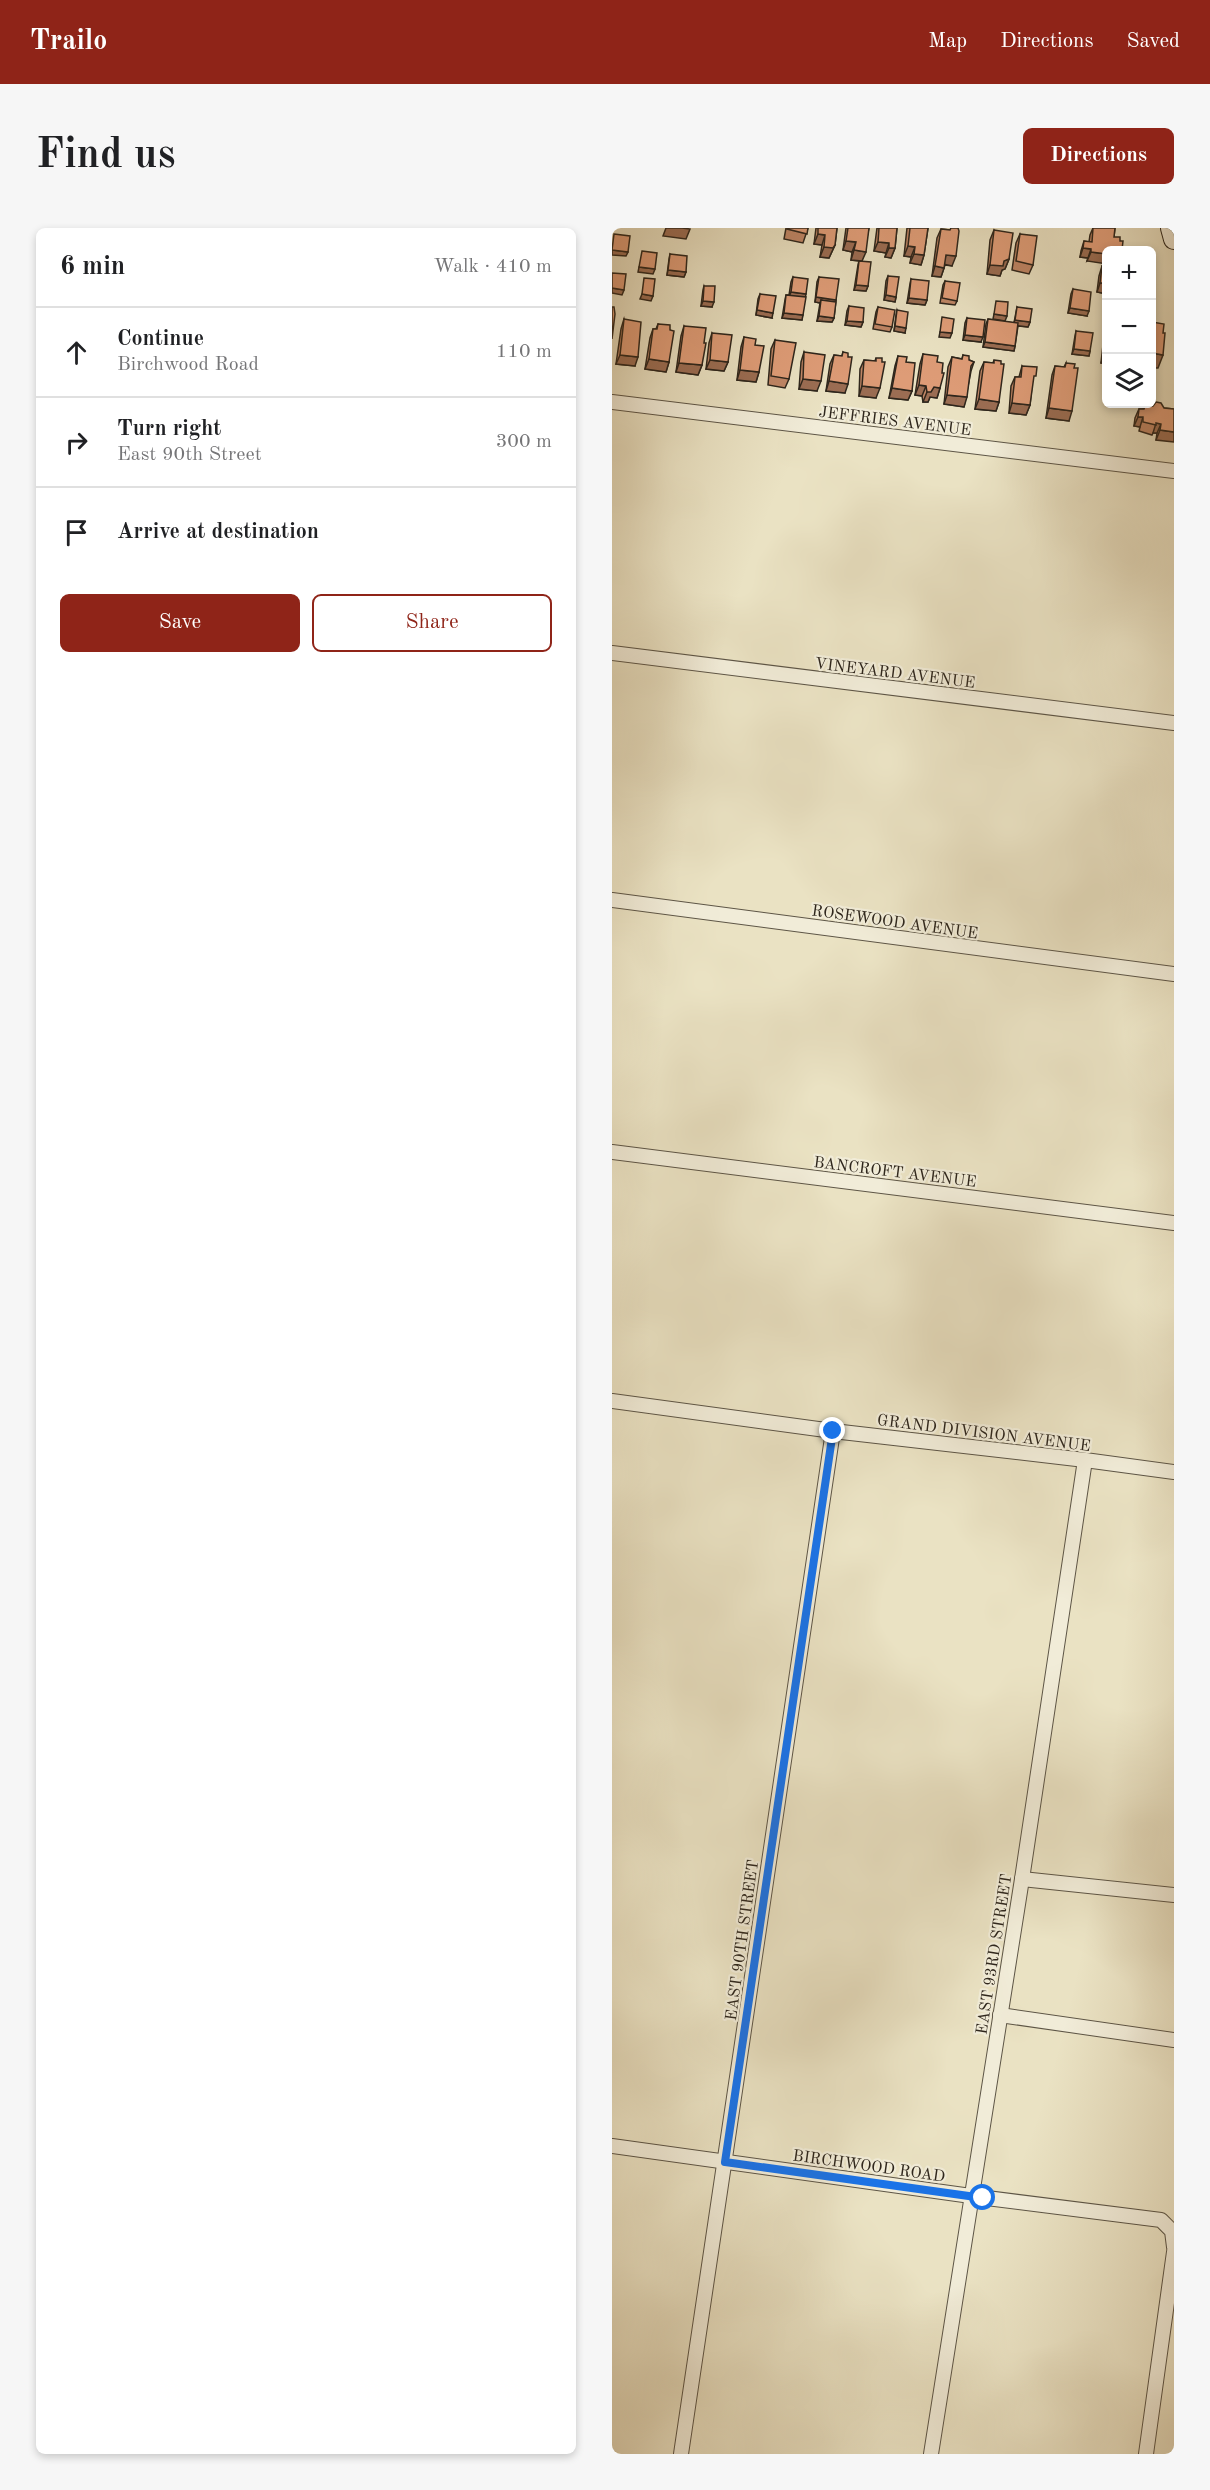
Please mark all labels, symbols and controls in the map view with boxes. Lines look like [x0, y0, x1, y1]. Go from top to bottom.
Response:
text: Trailo [30, 28, 107, 56]
text: Map [928, 31, 967, 52]
text: Directions [1000, 31, 1094, 52]
text: Saved [1127, 31, 1180, 52]
button: Directions [1023, 128, 1174, 184]
text: Find us [36, 135, 175, 177]
map controls [1102, 246, 1156, 408]
button: + [1102, 246, 1156, 300]
text: 6 min [60, 254, 125, 280]
text: Walk · 410 m [433, 257, 552, 277]
button: − [1102, 300, 1156, 354]
text: Continue [117, 328, 204, 350]
icon: ahead [60, 336, 93, 369]
text: 110 m [496, 342, 552, 362]
button: layers [1102, 354, 1156, 408]
text: Birchwood Road [117, 355, 259, 375]
street label: JEFFRIES AVENUE [818, 405, 972, 439]
text: Turn right [117, 418, 221, 440]
icon: right [60, 426, 93, 459]
text: 300 m [496, 432, 552, 452]
text: East 90th Street [117, 445, 262, 465]
icon: arrive [60, 516, 93, 549]
text: Arrive at destination [117, 521, 319, 543]
button: Save [60, 594, 300, 652]
button: Share [312, 594, 552, 652]
street label: VINEYARD AVENUE [814, 656, 976, 692]
street label: ROSEWOOD AVENUE [810, 903, 979, 943]
street label: BANCROFT AVENUE [812, 1155, 977, 1191]
street label: GRAND DIVISION AVENUE [876, 1413, 1091, 1455]
route end [819, 1417, 845, 1443]
street label: EAST 90TH STREET [724, 1859, 762, 2022]
street label: EAST 93RD STREET [974, 1873, 1016, 2036]
street label: BIRCHWOOD ROAD [791, 2148, 946, 2186]
route start [969, 2184, 995, 2210]

